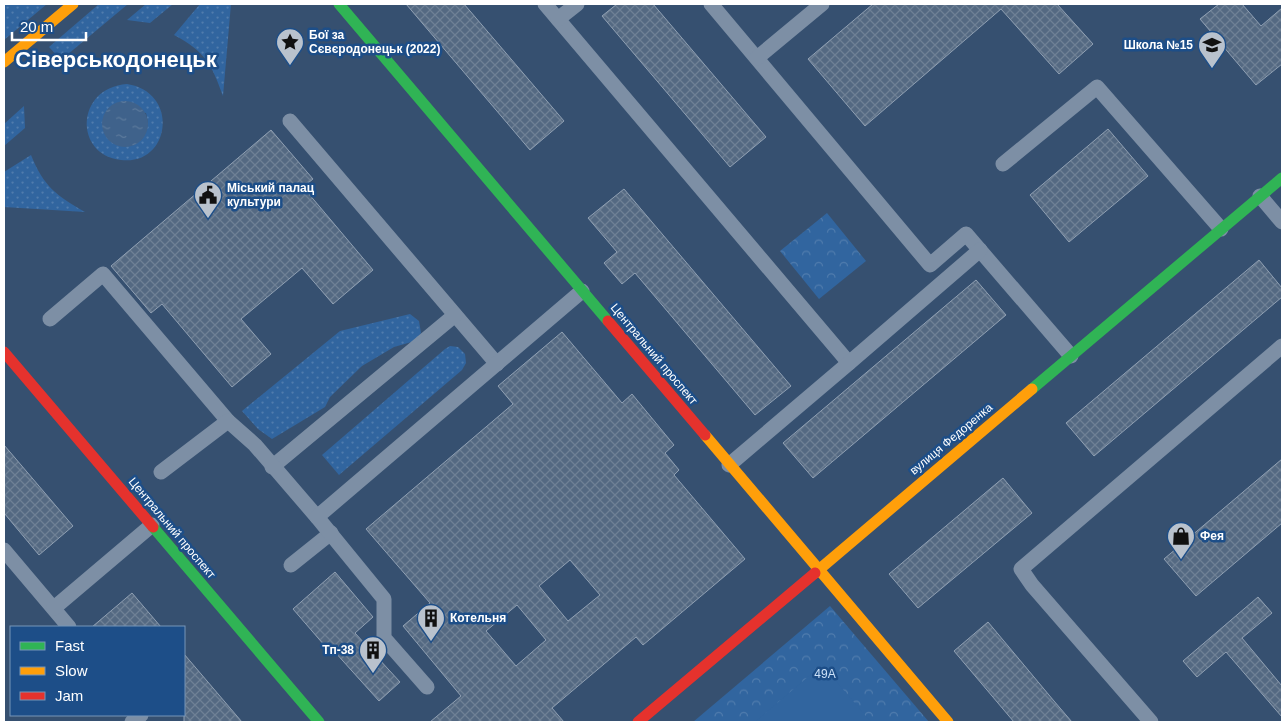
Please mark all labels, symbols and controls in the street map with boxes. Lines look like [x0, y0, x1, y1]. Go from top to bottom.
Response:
scale bar [12, 10, 86, 42]
text: 20 m [20, 18, 53, 35]
place icon: Бої за Сєвєродонецьк (2022) [275, 27, 305, 66]
place label: Бої за Сєвєродонецьк (2022) [309, 28, 440, 56]
school or university icon: Школа №15 [1197, 30, 1227, 69]
place label: Школа №15 [1124, 38, 1193, 52]
district label: Сіверськодонецьк [15, 47, 218, 72]
public building icon: Міський палац культури [193, 180, 223, 219]
place label: Міський палац культури [227, 181, 315, 209]
street label: Центральний проспект [608, 301, 701, 408]
street label: вулиця Федоренка [907, 400, 995, 478]
street label: Центральний проспект [126, 475, 219, 582]
shop icon: Фея [1166, 521, 1196, 560]
place label: Фея [1200, 529, 1224, 543]
building icon: Котельня [416, 603, 446, 642]
place label: Котельня [450, 611, 506, 625]
legend [10, 626, 185, 716]
building icon: Тп-38 [358, 635, 388, 674]
text: Fast [55, 637, 85, 654]
place label: Тп-38 [322, 643, 354, 657]
text: Slow [55, 662, 88, 679]
park label: 49А [814, 667, 836, 681]
text: Jam [55, 687, 83, 704]

